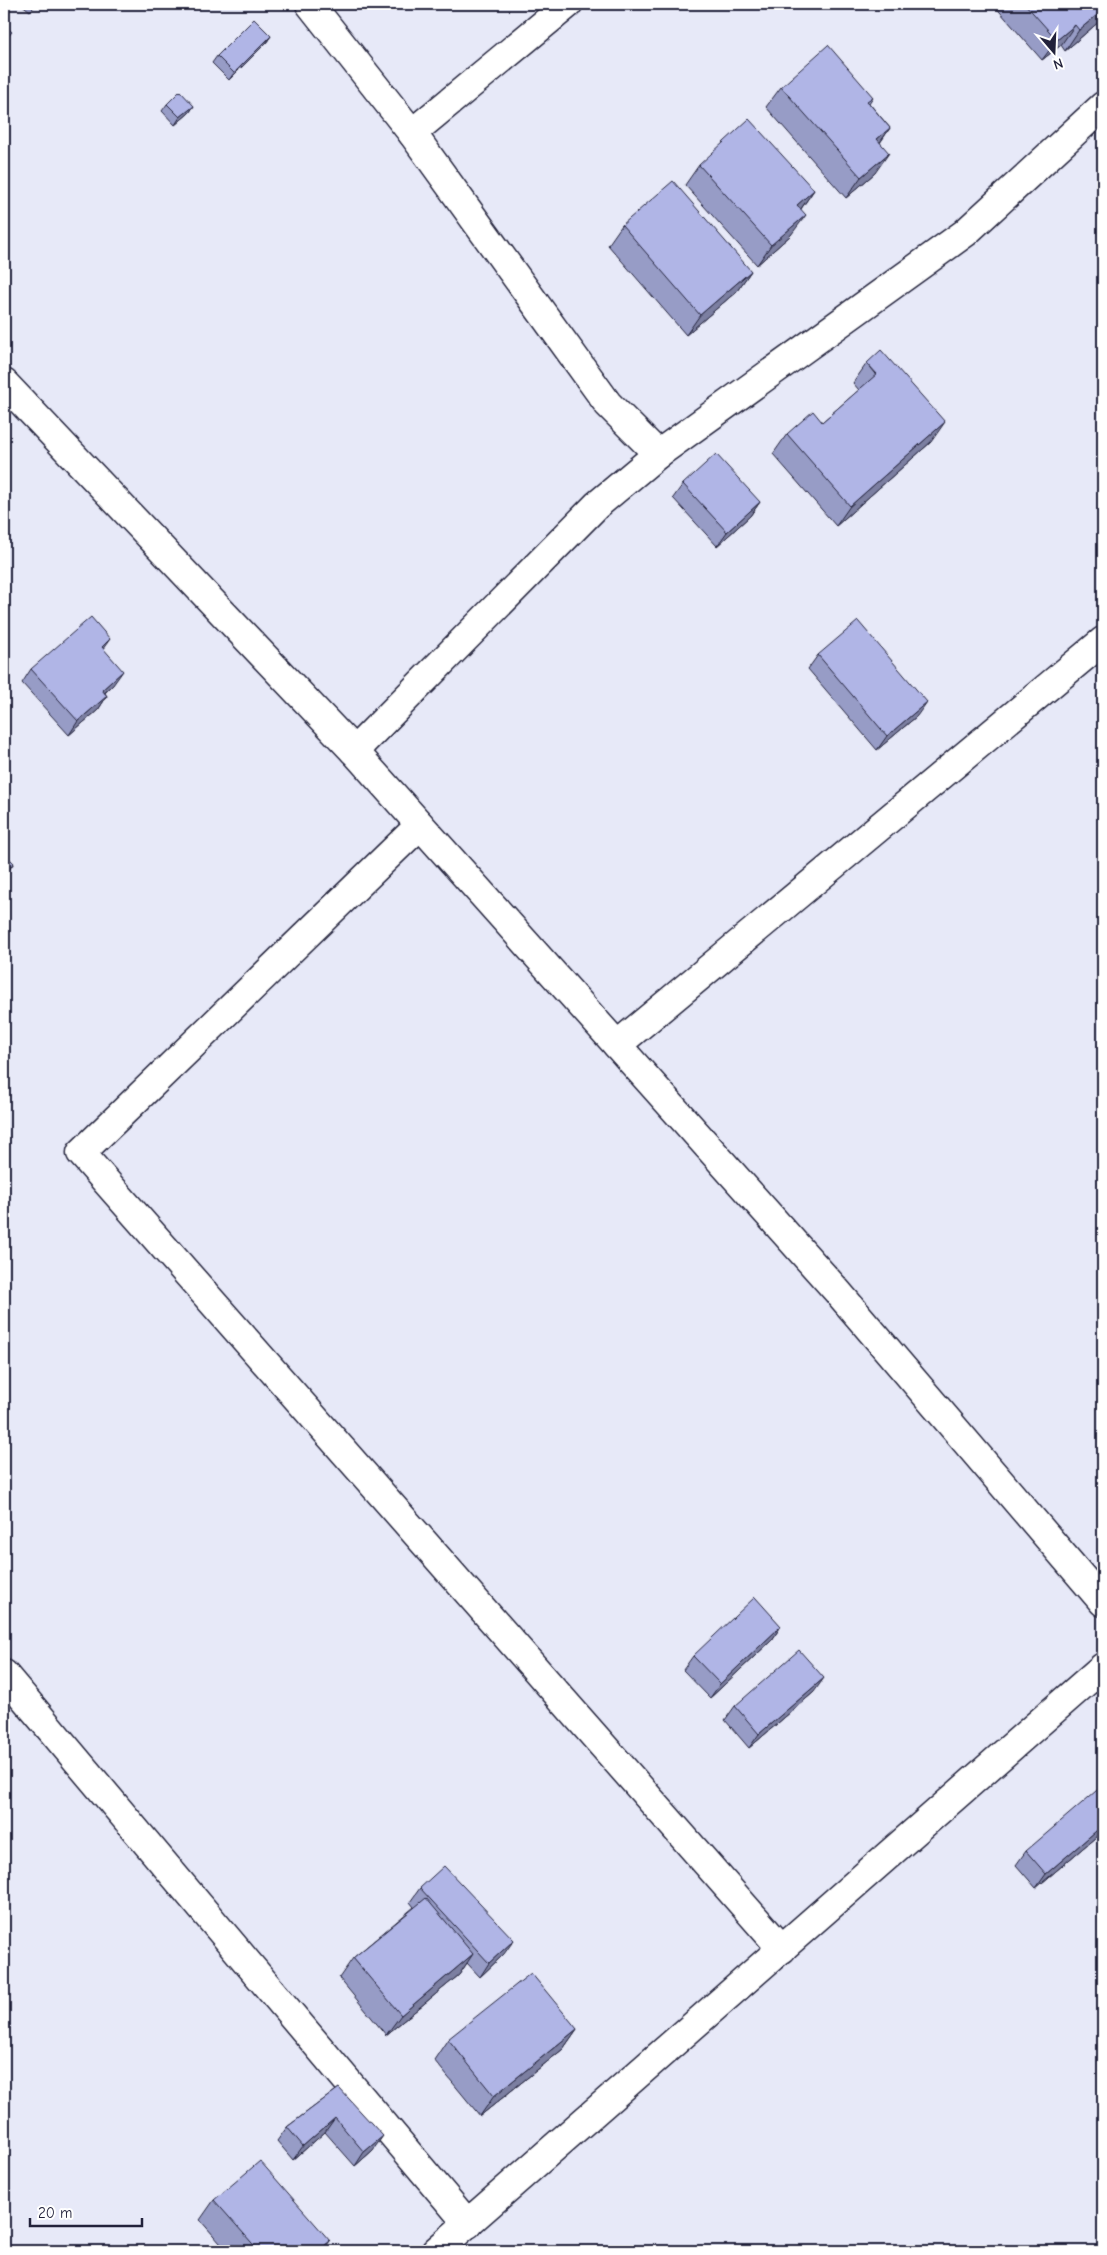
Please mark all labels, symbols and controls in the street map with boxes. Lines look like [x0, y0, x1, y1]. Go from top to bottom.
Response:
north arrow [1030, 28, 1080, 78]
text: N [1051, 54, 1065, 73]
scale bar [30, 2195, 142, 2227]
text: 20 m [38, 2204, 72, 2222]

